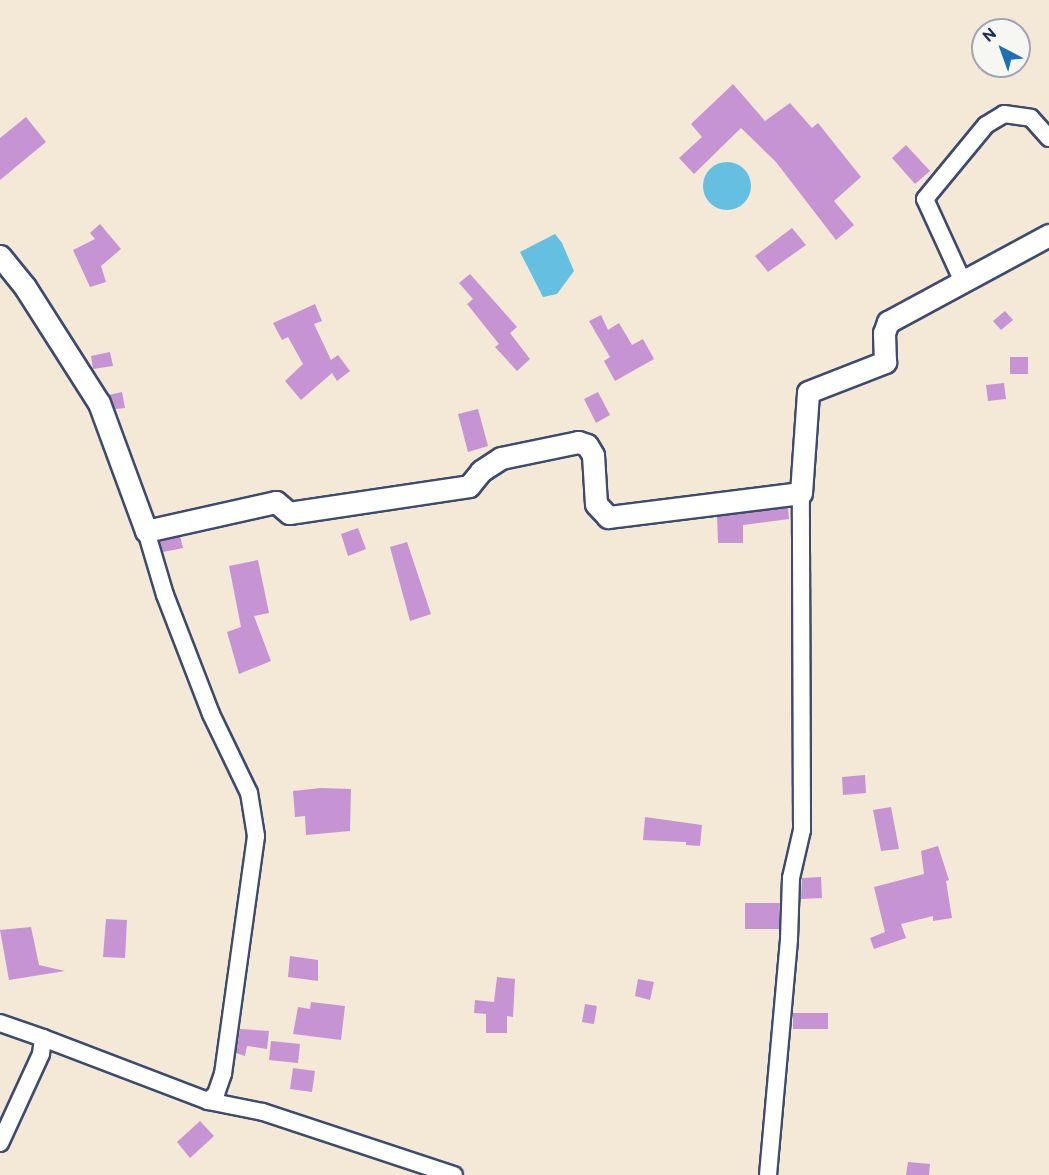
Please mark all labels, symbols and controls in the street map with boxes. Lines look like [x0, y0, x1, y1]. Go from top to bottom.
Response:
north arrow [971, 18, 1031, 78]
text: N [979, 24, 1001, 47]

